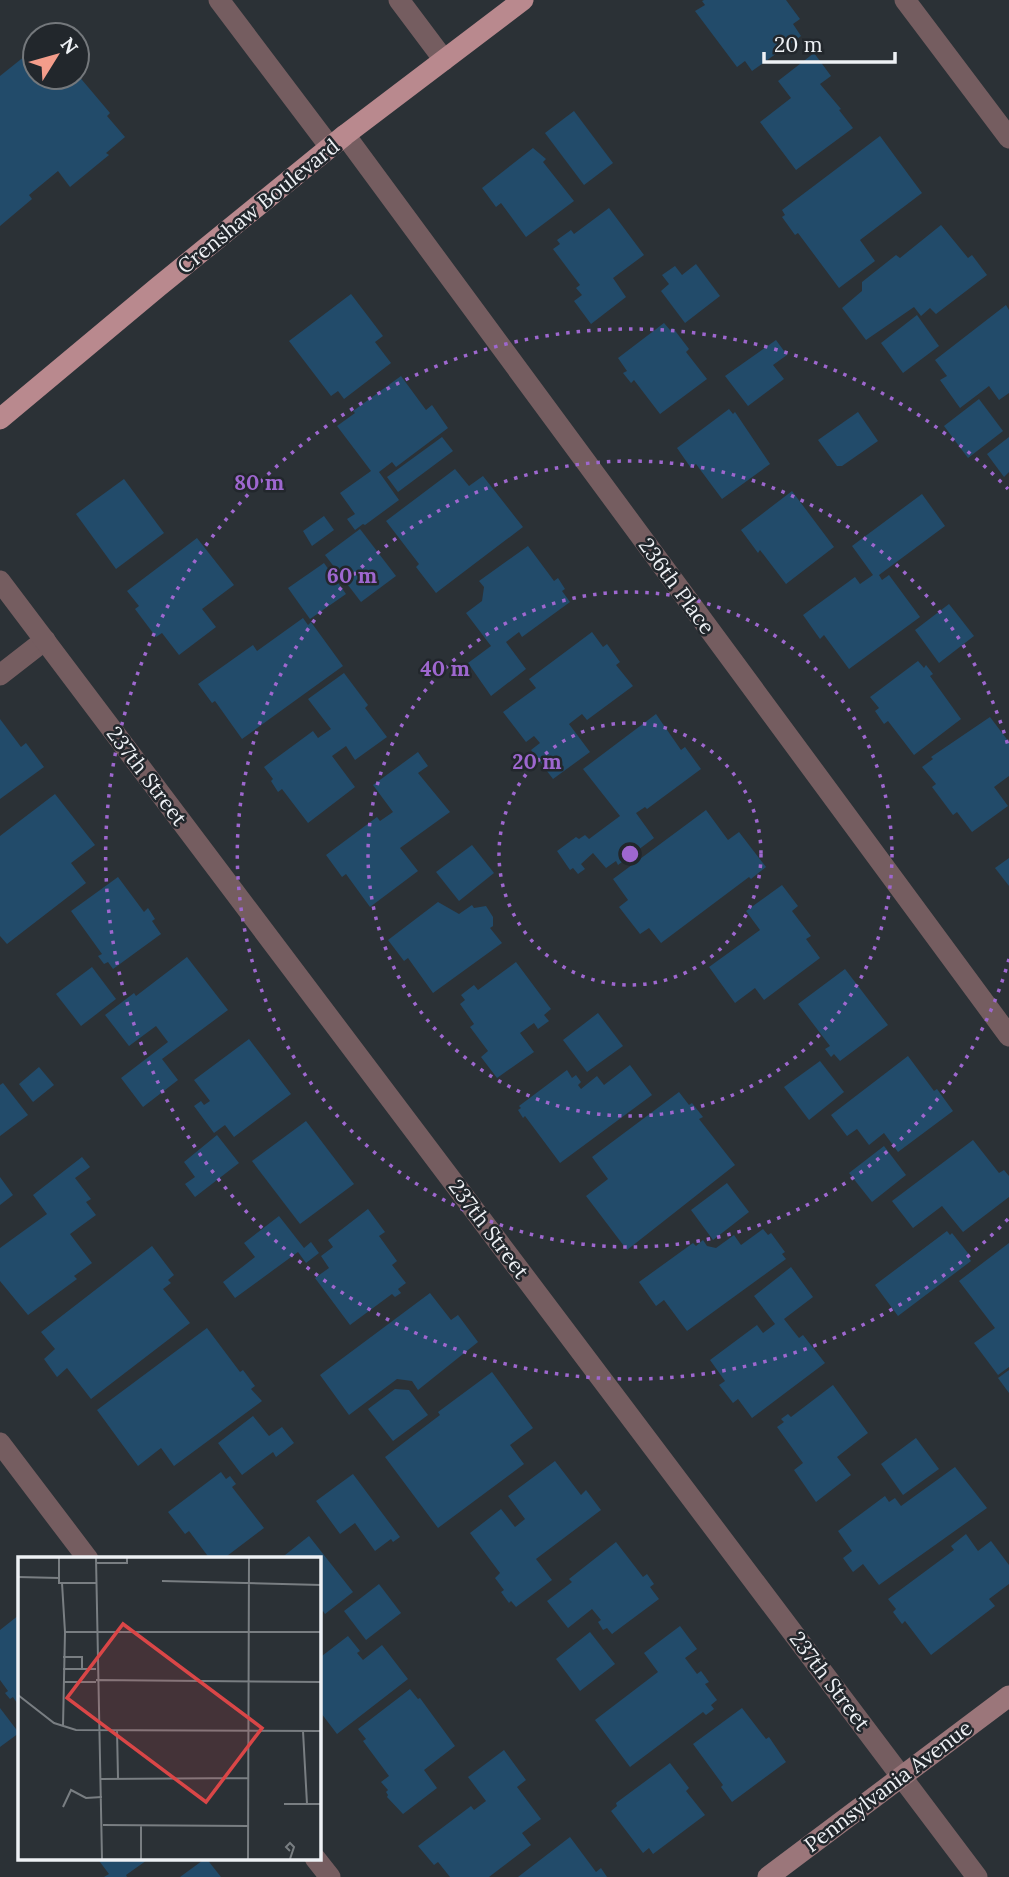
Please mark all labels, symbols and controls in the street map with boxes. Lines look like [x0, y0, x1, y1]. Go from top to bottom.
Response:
north arrow [21, 21, 91, 91]
scale bar [764, 21, 895, 65]
text: 20 m [774, 31, 823, 58]
text: N [56, 33, 84, 59]
street label: Crenshaw Boulevard [172, 132, 344, 280]
text: 80 m [234, 469, 284, 496]
street label: 236th Place [633, 533, 721, 639]
text: 60 m [327, 562, 377, 589]
text: 40 m [420, 655, 470, 682]
street label: 237th Street [101, 721, 194, 832]
text: 20 m [512, 748, 562, 775]
centre of rings [618, 842, 642, 866]
street label: 237th Street [443, 1174, 536, 1285]
inset map [18, 1557, 320, 1860]
street label: 237th Street [784, 1626, 877, 1737]
street label: Pennsylvania Avenue [799, 1714, 977, 1858]

